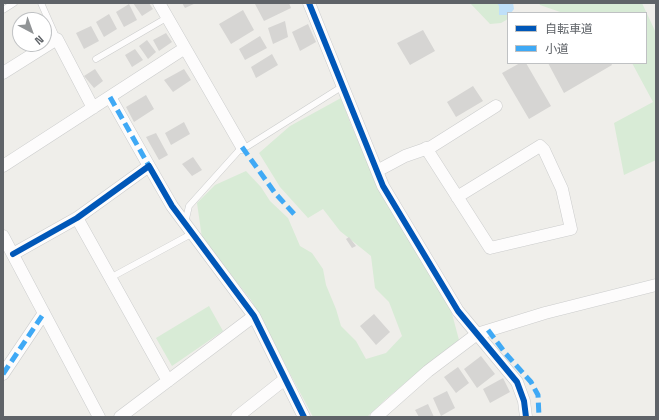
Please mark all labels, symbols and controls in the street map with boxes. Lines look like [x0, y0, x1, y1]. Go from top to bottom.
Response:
north arrow [12, 12, 52, 52]
legend [507, 12, 647, 64]
text: 自転車道 [545, 21, 593, 37]
text: N [32, 33, 47, 48]
text: 小道 [545, 41, 569, 57]

